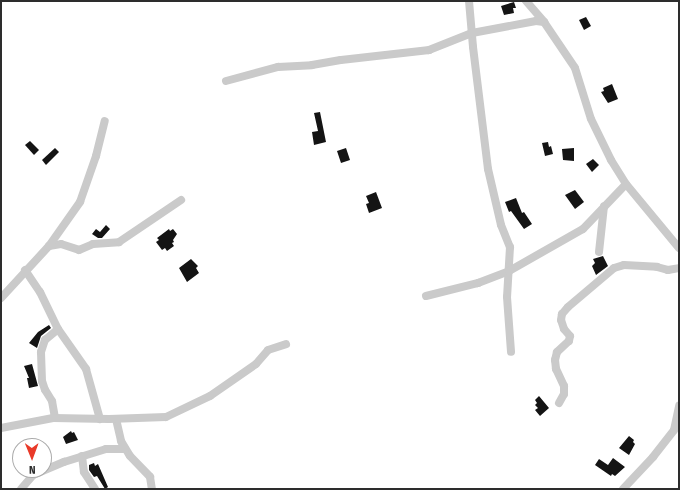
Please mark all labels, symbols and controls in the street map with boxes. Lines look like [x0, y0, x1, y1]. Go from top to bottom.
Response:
north arrow [12, 438, 52, 478]
text: N [29, 463, 36, 476]

